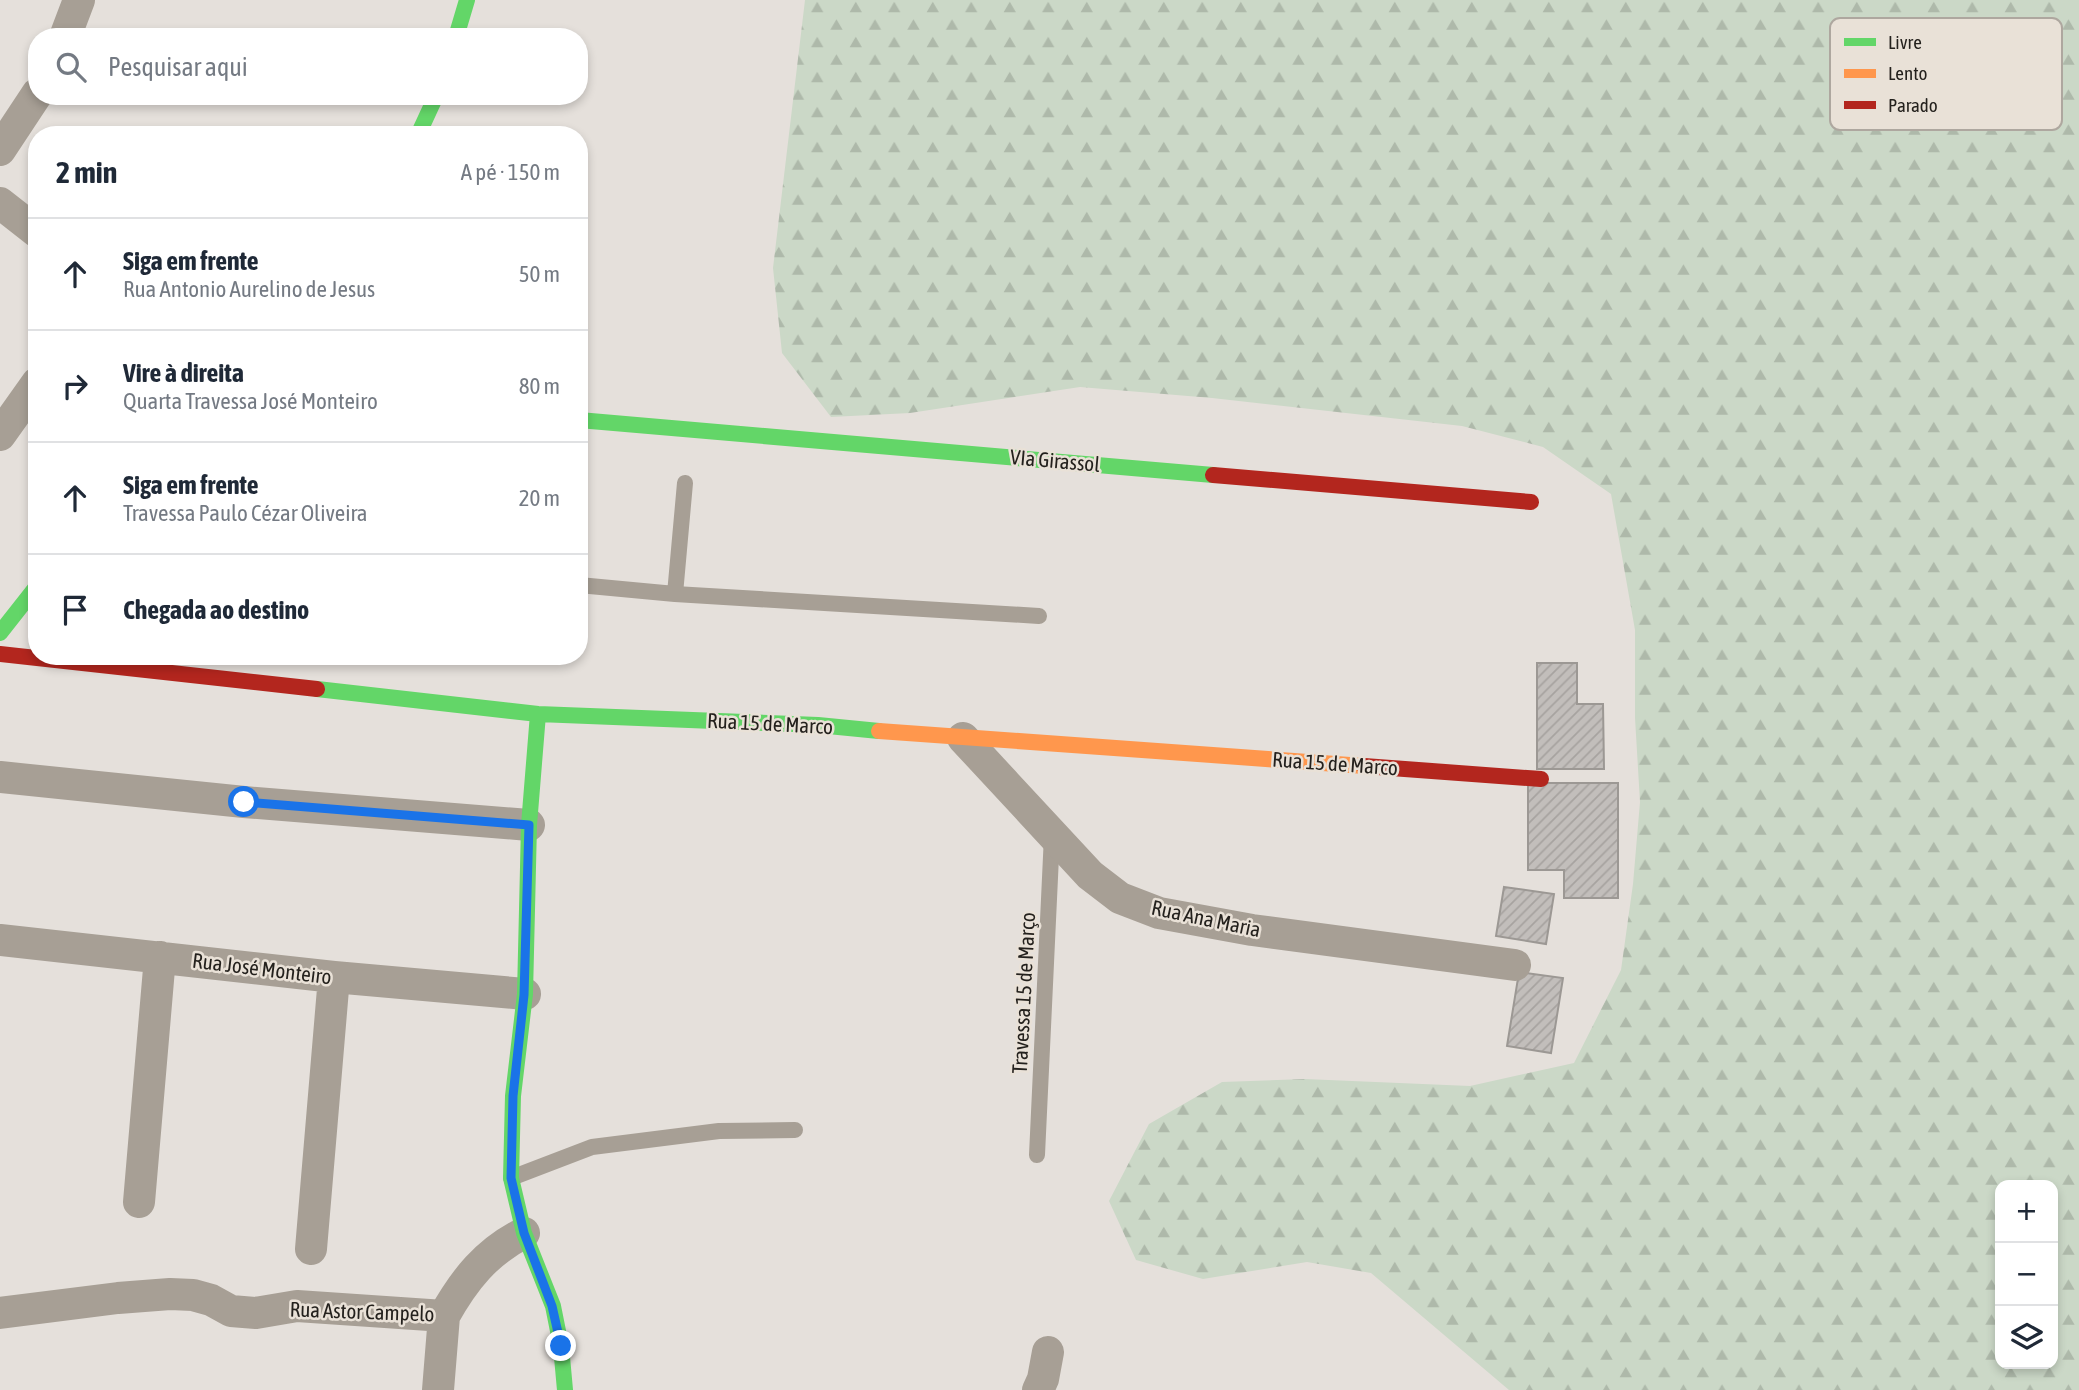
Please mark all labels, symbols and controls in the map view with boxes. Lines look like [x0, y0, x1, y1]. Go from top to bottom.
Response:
legend [1830, 18, 2062, 130]
search box [28, 28, 588, 105]
text: Livre [1888, 31, 1922, 53]
icon: search [52, 48, 90, 86]
text: Pesquisar aqui [108, 52, 248, 82]
text: Lento [1888, 62, 1927, 84]
text: Parado [1888, 94, 1938, 116]
text: 2 min [56, 155, 117, 189]
text: A pé · 150 m [461, 159, 560, 185]
text: Siga em frente [123, 246, 259, 276]
icon: ahead [56, 255, 94, 293]
text: 50 m [519, 261, 560, 287]
text: Rua Antonio Aurelino de Jesus [123, 276, 375, 302]
text: Vire à direita [123, 358, 244, 388]
icon: right [56, 367, 94, 405]
text: 80 m [519, 373, 560, 399]
text: Quarta Travessa José Monteiro [123, 388, 378, 414]
street label: VIa Girassol [1009, 444, 1101, 476]
text: Siga em frente [123, 470, 259, 500]
icon: ahead [56, 479, 94, 517]
text: 20 m [519, 485, 560, 511]
text: Travessa Paulo Cézar Oliveira [123, 500, 367, 526]
icon: arrive [56, 591, 94, 629]
text: Chegada ao destino [123, 595, 309, 625]
street label: Rua 15 de Marco [707, 708, 834, 738]
street label: Rua 15 de Marco [1271, 747, 1399, 779]
route start [228, 786, 259, 817]
street label: Rua Ana Maria [1149, 895, 1263, 941]
street label: Travessa 15 de Março [1007, 912, 1039, 1074]
street label: Rua José Monteiro [191, 948, 333, 988]
map controls [1995, 1180, 2058, 1369]
button: + [1995, 1180, 2058, 1243]
button: − [1995, 1243, 2058, 1306]
street label: Rua Astor Campelo [289, 1296, 435, 1326]
button: layers [1995, 1306, 2058, 1369]
route end [545, 1330, 576, 1361]

